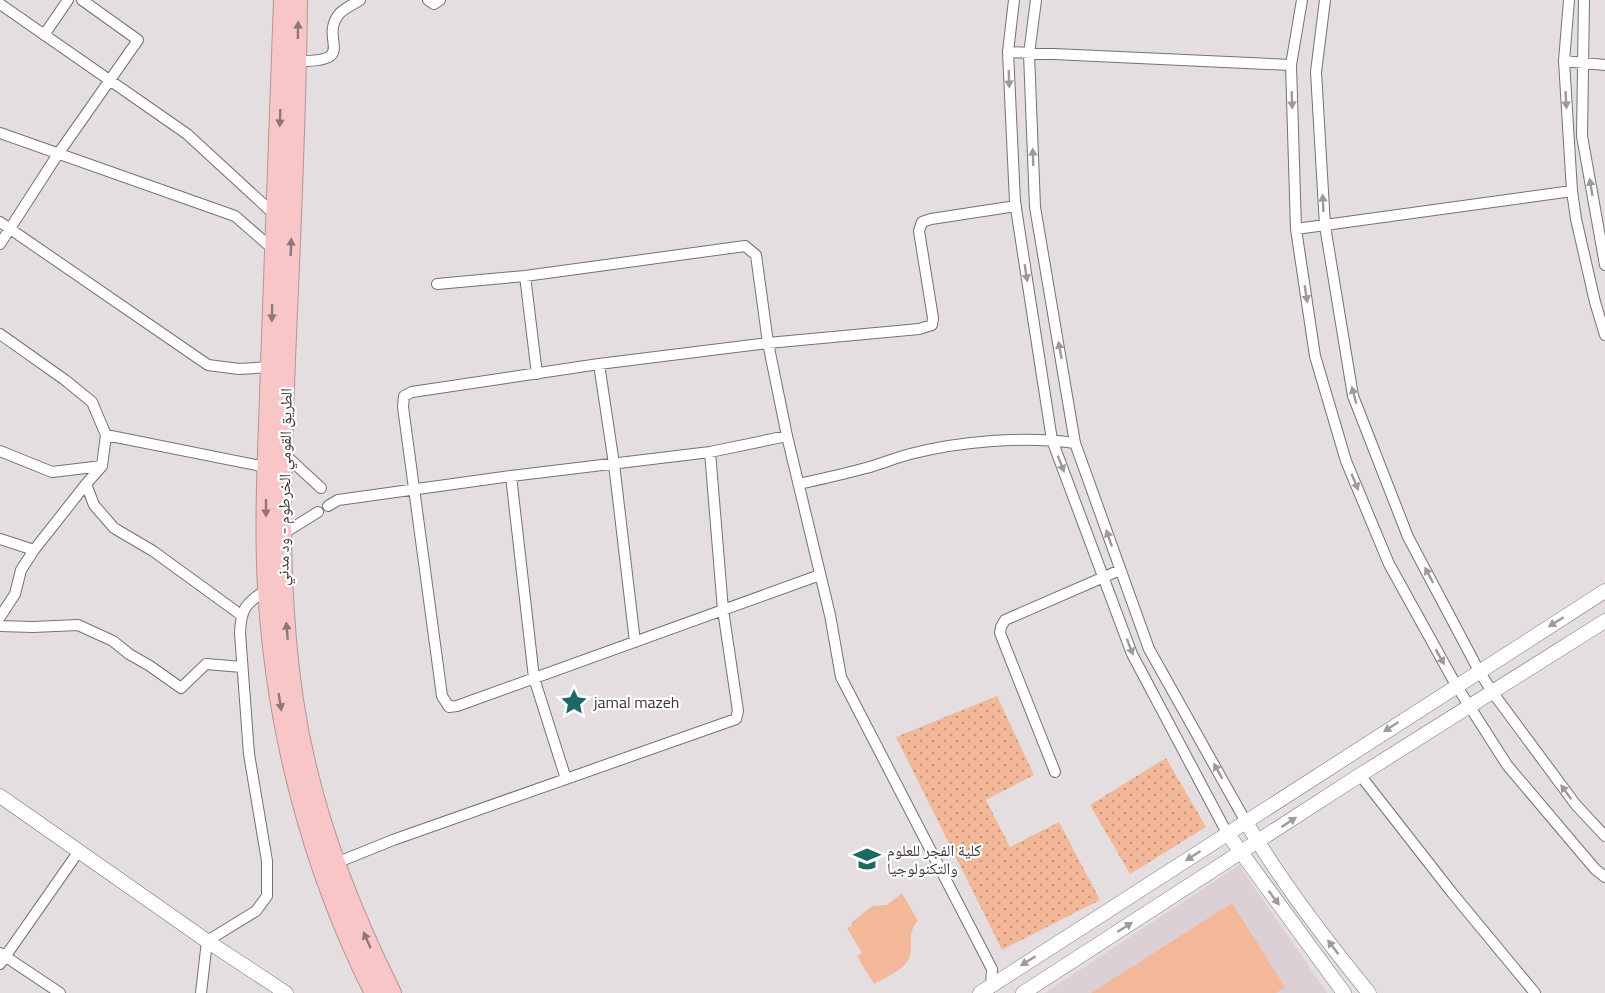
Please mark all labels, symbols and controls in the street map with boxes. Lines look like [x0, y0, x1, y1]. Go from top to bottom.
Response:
one-way arrow [293, 21, 302, 40]
one-way arrow [1005, 70, 1014, 89]
one-way arrow [1287, 90, 1297, 109]
one-way arrow [1561, 91, 1571, 110]
one-way arrow [275, 108, 284, 127]
one-way arrow [1029, 148, 1038, 167]
one-way arrow [1586, 177, 1595, 196]
one-way arrow [1319, 193, 1328, 212]
one-way arrow [286, 238, 295, 257]
one-way arrow [1022, 264, 1031, 283]
one-way arrow [1301, 284, 1310, 303]
one-way arrow [267, 303, 276, 322]
one-way arrow [1055, 340, 1064, 359]
one-way arrow [1349, 386, 1359, 404]
street label: الطريق القومي الخرطوم - ود مدني [270, 388, 299, 586]
one-way arrow [1056, 456, 1066, 474]
one-way arrow [1351, 473, 1360, 491]
one-way arrow [261, 498, 271, 517]
one-way arrow [1103, 529, 1113, 547]
one-way arrow [1424, 566, 1434, 584]
one-way arrow [1547, 617, 1564, 628]
one-way arrow [282, 621, 291, 640]
one-way arrow [1125, 638, 1135, 656]
one-way arrow [1435, 649, 1445, 666]
place icon: jamal mazeh [559, 687, 589, 717]
place label: jamal mazeh [593, 690, 679, 714]
one-way arrow [276, 693, 285, 712]
one-way arrow [1383, 722, 1400, 733]
one-way arrow [1212, 763, 1223, 779]
one-way arrow [1560, 785, 1572, 801]
one-way arrow [1281, 816, 1297, 828]
place label: كلية الفجر للعلوم والتكنولوجيا [887, 838, 982, 880]
school or university icon: كلية الفجر للعلوم والتكنولوجيا [852, 844, 882, 874]
one-way arrow [1184, 851, 1201, 862]
one-way arrow [1267, 891, 1279, 906]
one-way arrow [1117, 922, 1133, 933]
one-way arrow [362, 931, 371, 949]
one-way arrow [1327, 939, 1340, 955]
one-way arrow [1020, 956, 1036, 967]

